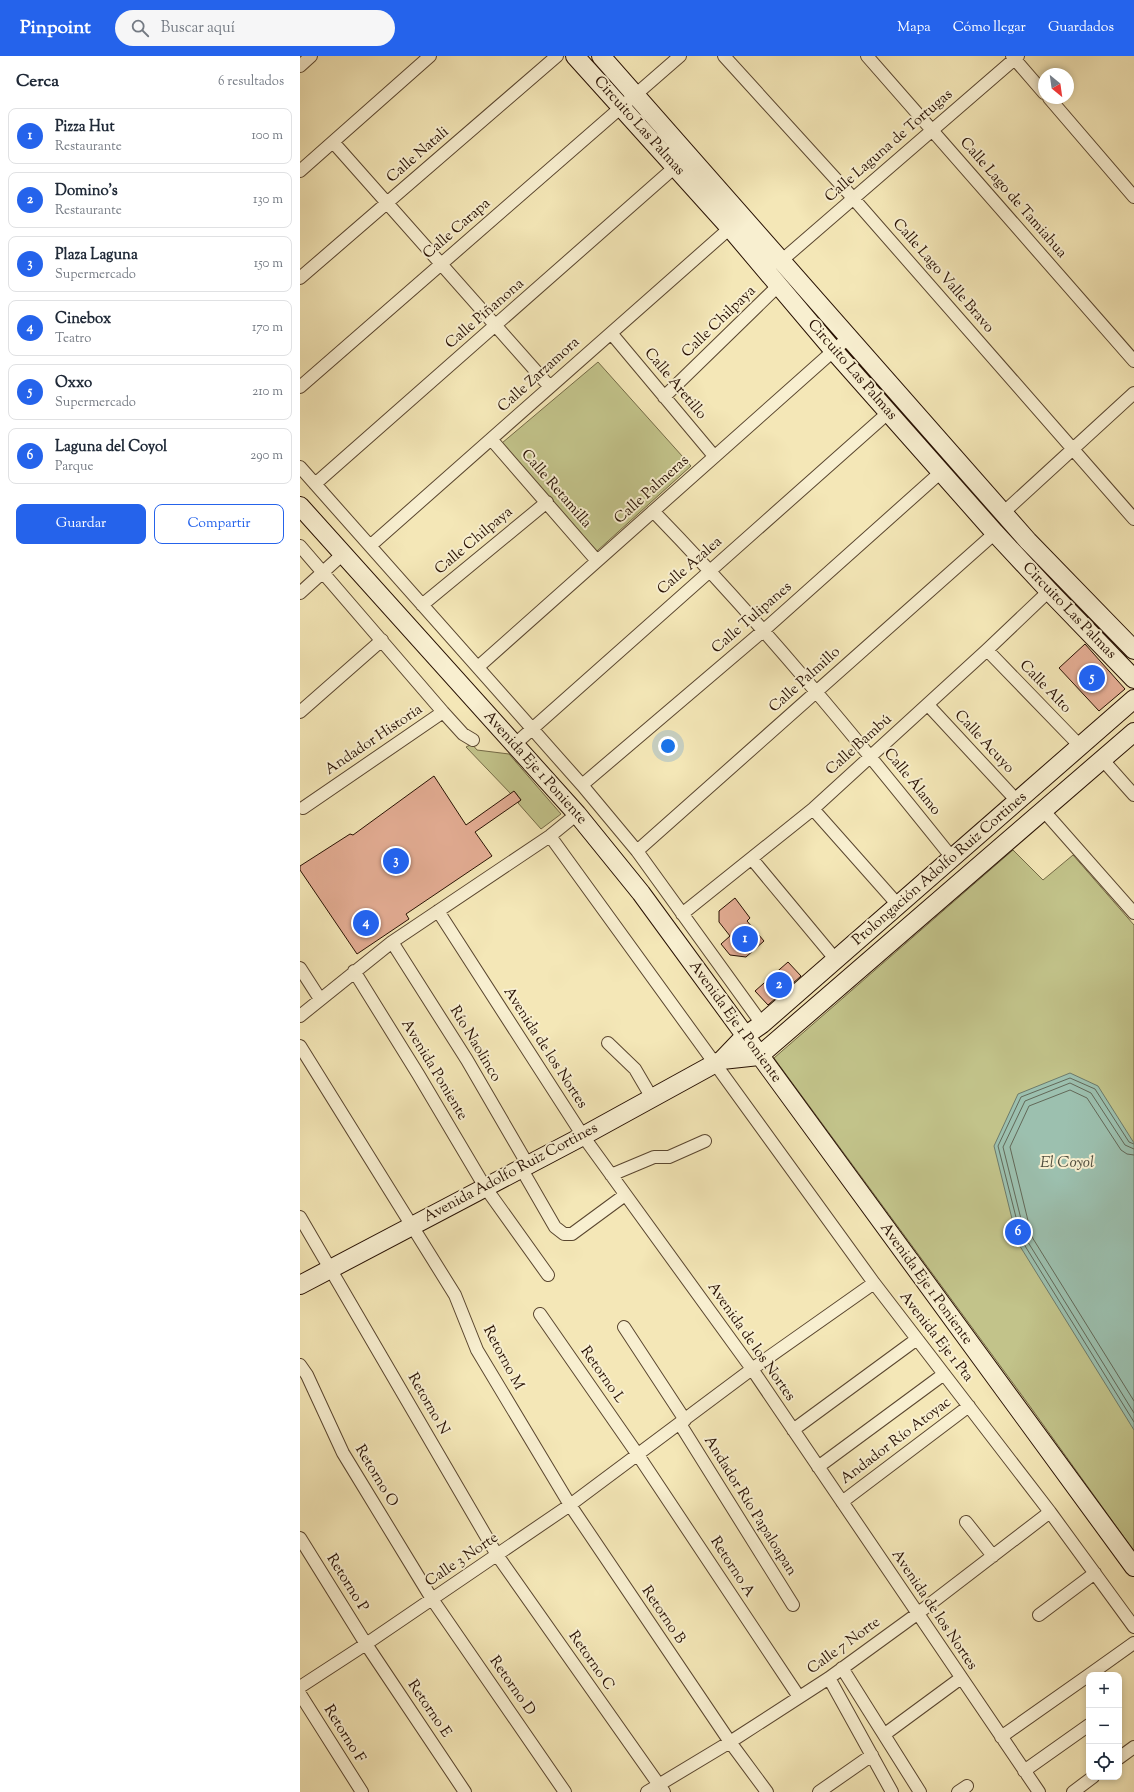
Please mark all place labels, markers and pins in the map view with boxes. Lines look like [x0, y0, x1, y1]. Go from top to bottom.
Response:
pin: 5 [1079, 663, 1105, 693]
pin: 3 [383, 846, 409, 876]
pin: 4 [353, 908, 379, 938]
pin: 1 [732, 924, 758, 954]
pin: 2 [766, 970, 792, 1000]
pin: 6 [1005, 1217, 1031, 1247]

